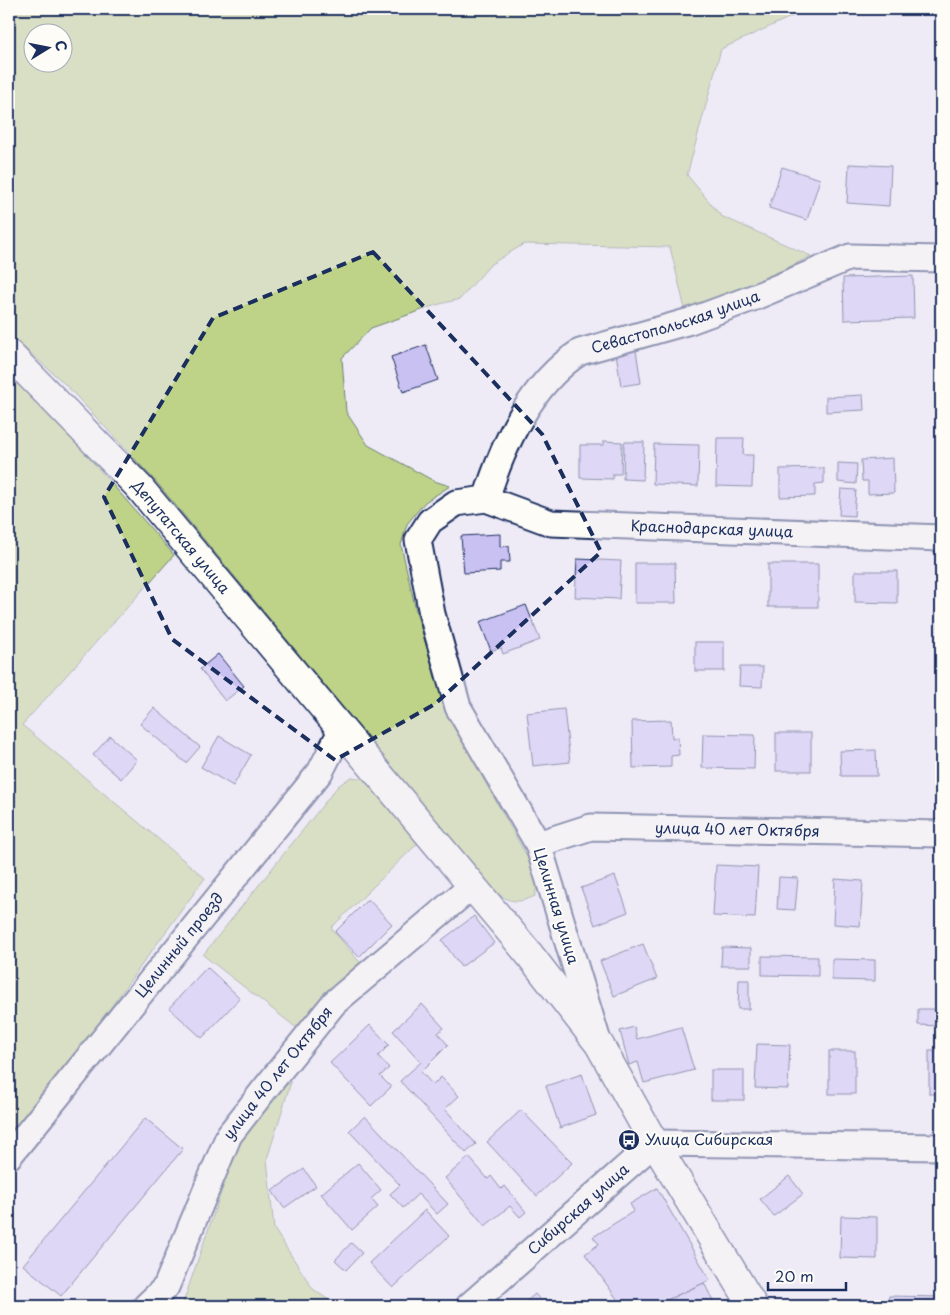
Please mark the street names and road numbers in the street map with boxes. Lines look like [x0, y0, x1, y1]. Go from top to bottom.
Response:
street label: Севастопольская улица [588, 283, 763, 358]
street label: Депутатская улица [127, 473, 237, 599]
street label: Краснодарская улица [630, 513, 794, 542]
street label: улица 40 лет Октября [655, 815, 820, 842]
street label: Целинная улица [529, 844, 586, 967]
street label: Целинный проезд [129, 887, 228, 1002]
street label: улица 40 лет Октября [217, 1001, 337, 1144]
street label: Сибирская улица [522, 1157, 634, 1259]

